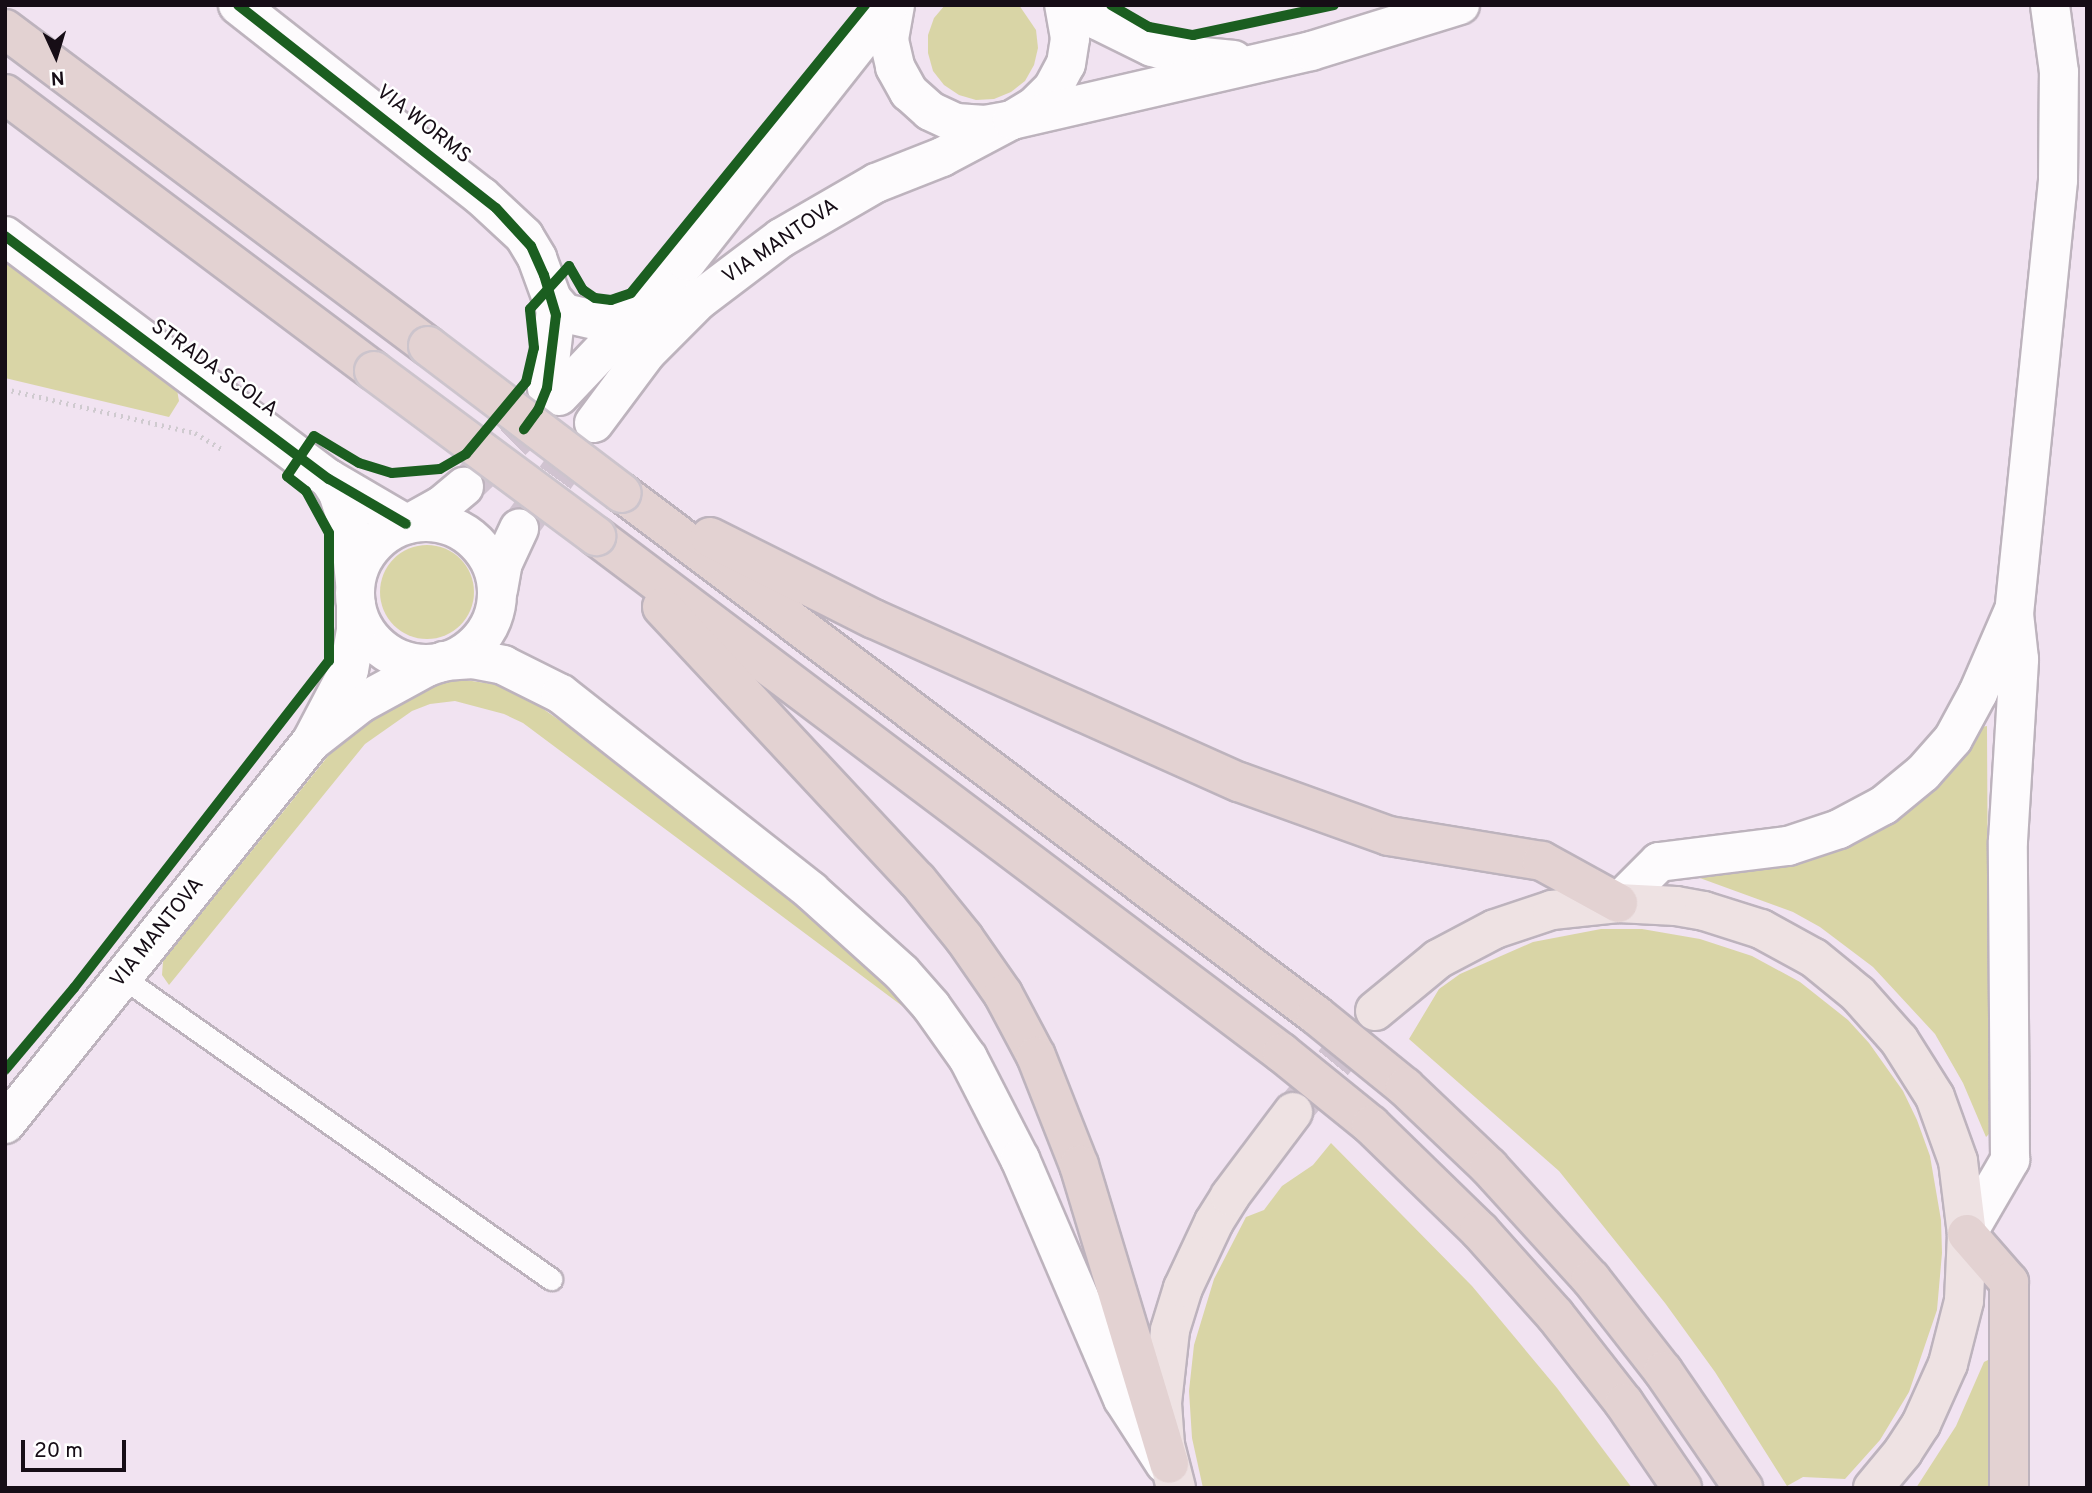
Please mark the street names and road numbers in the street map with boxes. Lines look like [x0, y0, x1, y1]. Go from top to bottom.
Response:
street label: VIA WORMS [370, 80, 476, 170]
street label: VIA MANTOVA [718, 194, 844, 290]
street label: STRADA SCOLA [145, 314, 283, 424]
street label: VIA MANTOVA [106, 873, 210, 993]

